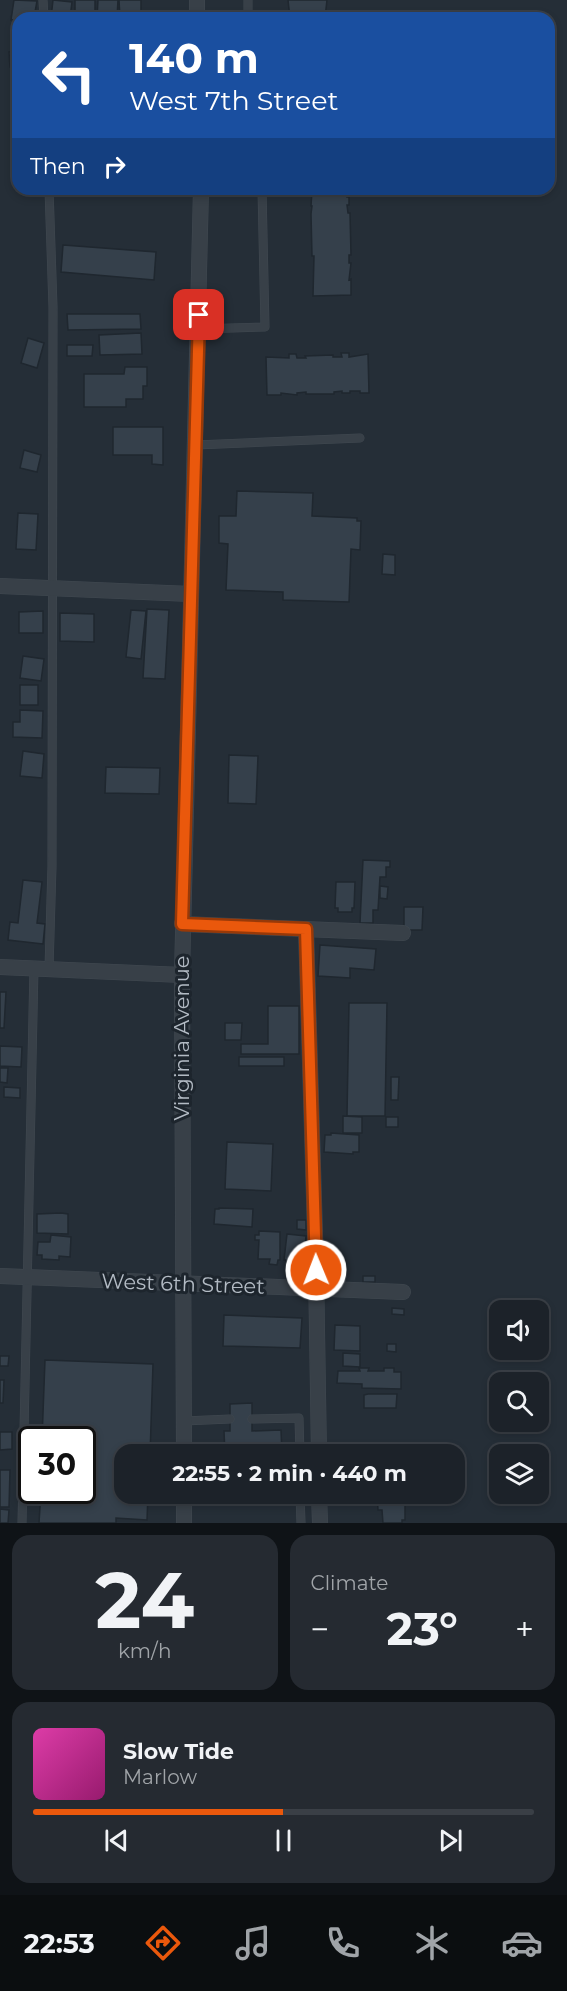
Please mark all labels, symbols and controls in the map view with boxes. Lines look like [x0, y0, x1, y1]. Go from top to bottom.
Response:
text: 140 m [129, 32, 259, 84]
icon: left [30, 36, 108, 114]
text: West 7th Street [129, 84, 338, 117]
icon: right [98, 150, 131, 183]
text: Then [30, 153, 86, 180]
pin [173, 289, 224, 340]
icon: arrive [182, 298, 215, 331]
street label: Virginia Avenue [169, 955, 194, 1121]
position arrow [284, 1238, 348, 1302]
street label: West 6th Street [101, 1268, 265, 1299]
map controls [489, 1300, 549, 1504]
button: sound [489, 1300, 549, 1360]
button: search [489, 1372, 549, 1432]
speed limit sign: 30 [18, 1426, 96, 1504]
button: layers [489, 1444, 549, 1504]
text: 22:55 · 2 min · 440 m [172, 1460, 407, 1487]
text: 24 [95, 1552, 194, 1648]
text: Climate [311, 1571, 388, 1595]
text: 23° [387, 1601, 458, 1656]
text: − [311, 1609, 329, 1649]
text: + [515, 1609, 534, 1649]
text: km/h [118, 1639, 171, 1663]
text: Slow Tide [123, 1738, 234, 1765]
text: Marlow [123, 1765, 197, 1789]
icon: previous [100, 1824, 133, 1857]
icon: pause [267, 1824, 300, 1857]
icon: next [434, 1824, 467, 1857]
icon: directions [142, 1922, 184, 1964]
icon: music [232, 1922, 274, 1964]
icon: phone [322, 1922, 364, 1964]
icon: climate [411, 1922, 453, 1964]
icon: car [501, 1922, 543, 1964]
text: 22:53 [24, 1927, 95, 1960]

